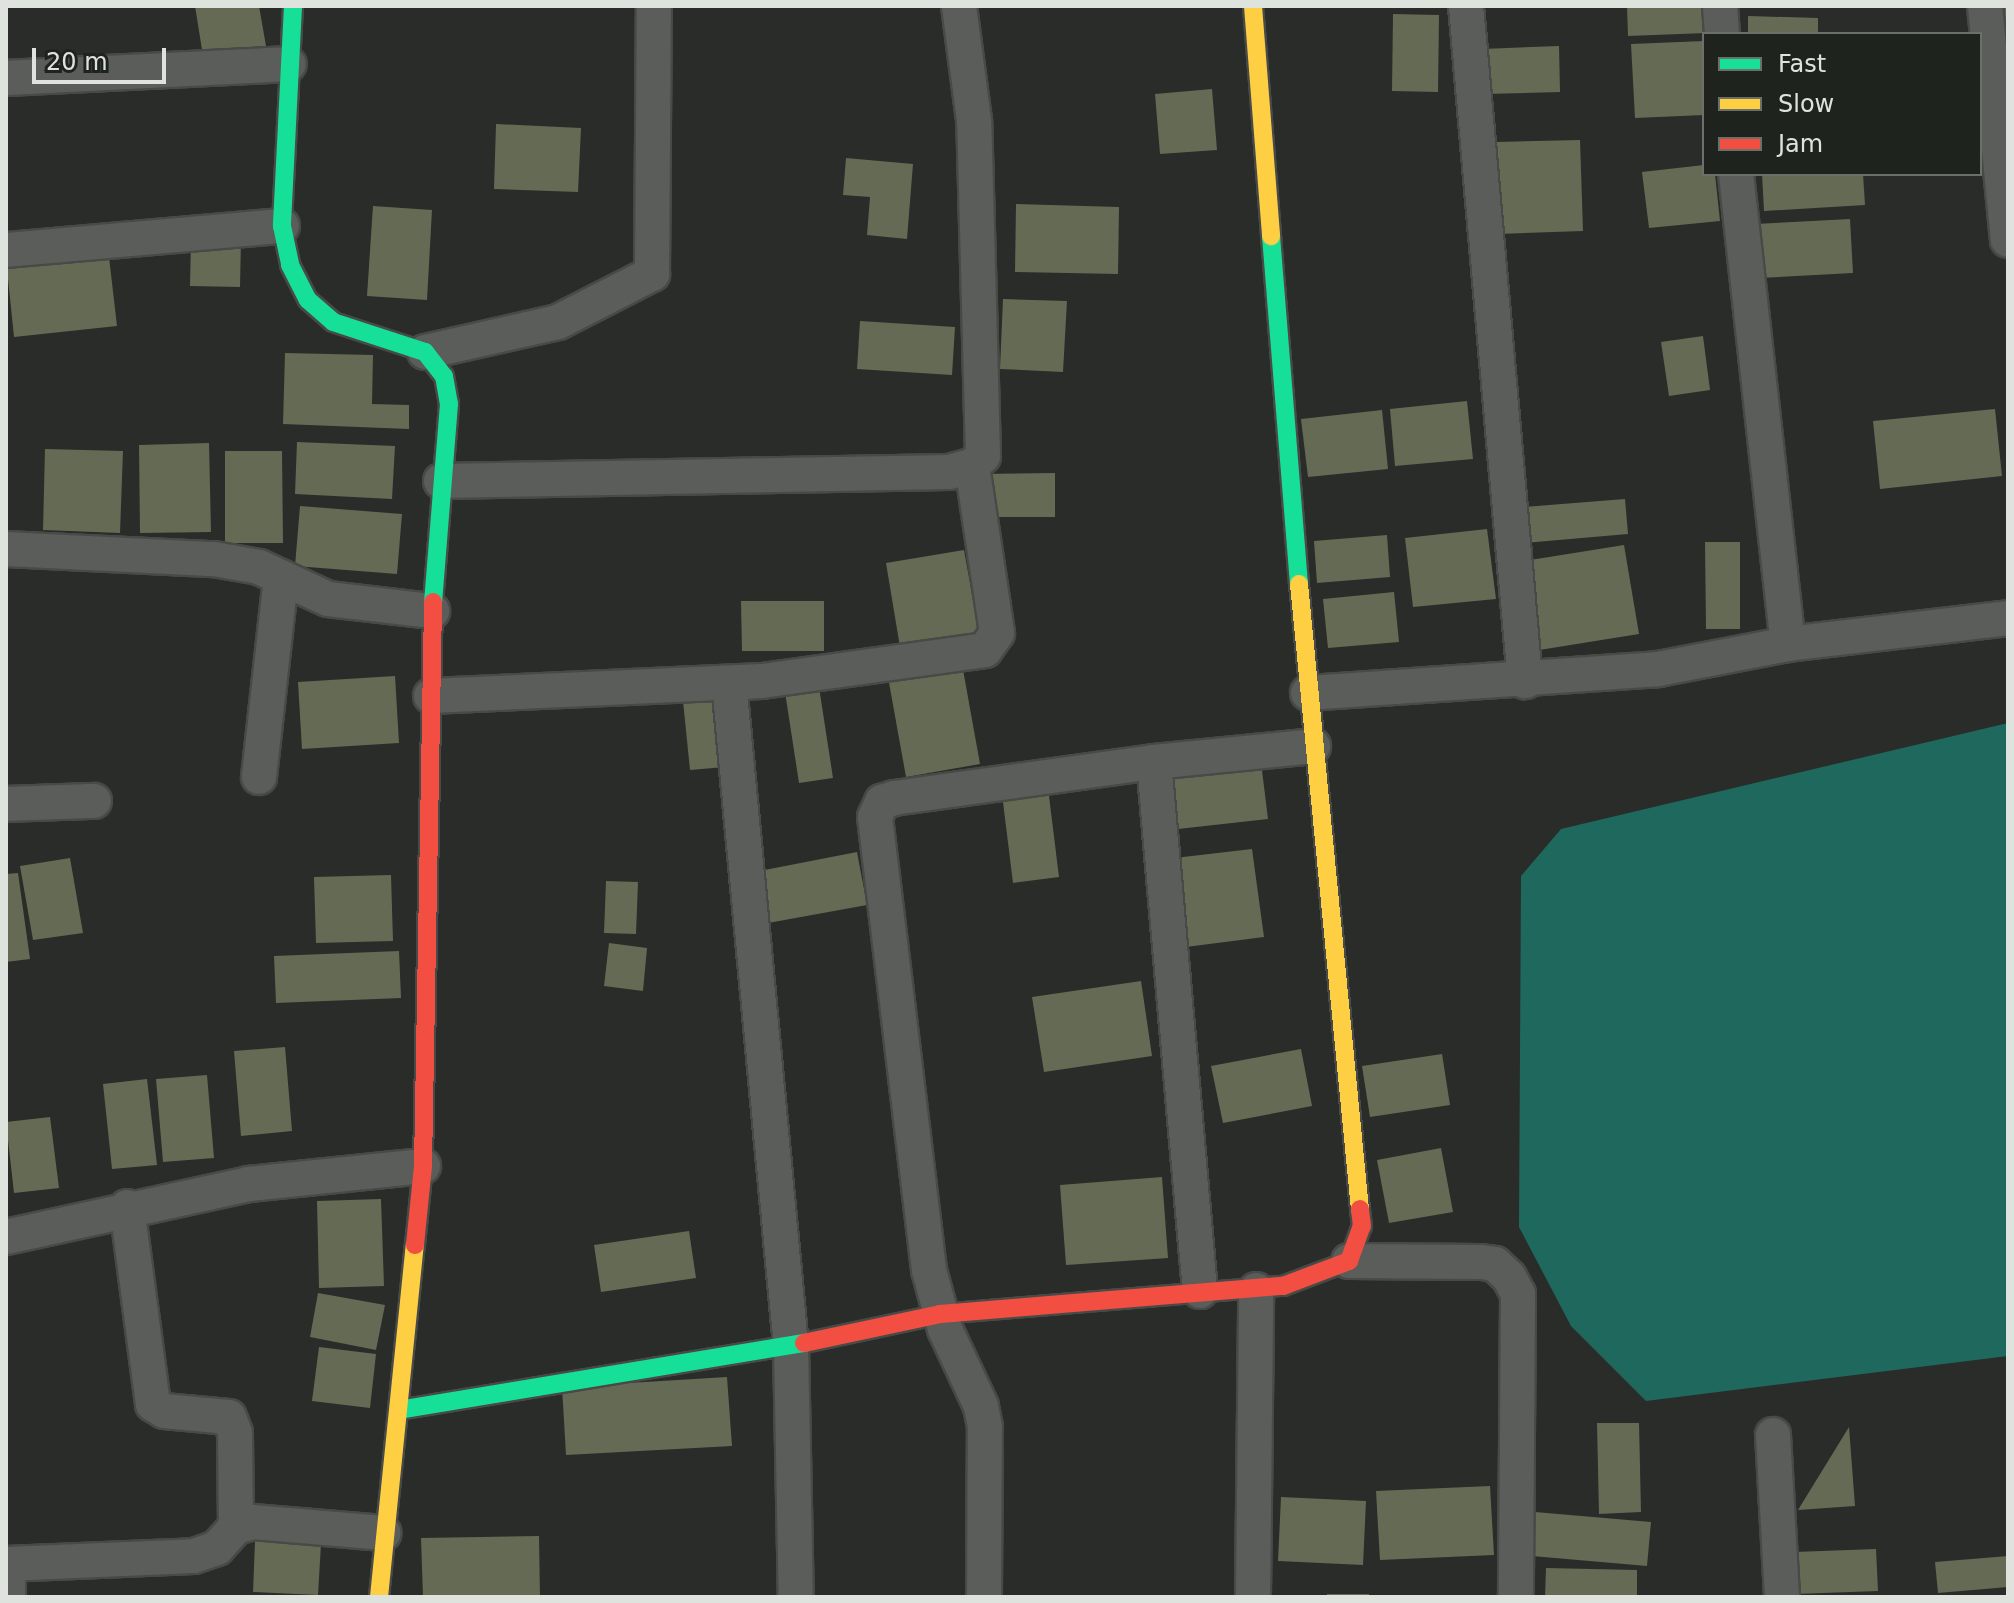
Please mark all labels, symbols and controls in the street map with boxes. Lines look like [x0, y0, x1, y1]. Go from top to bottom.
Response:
scale bar [36, 32, 170, 82]
legend [1702, 32, 1982, 176]
text: 20 m [46, 48, 108, 76]
text: Fast [1778, 50, 1826, 78]
text: Slow [1778, 90, 1834, 118]
text: Jam [1778, 130, 1823, 158]

